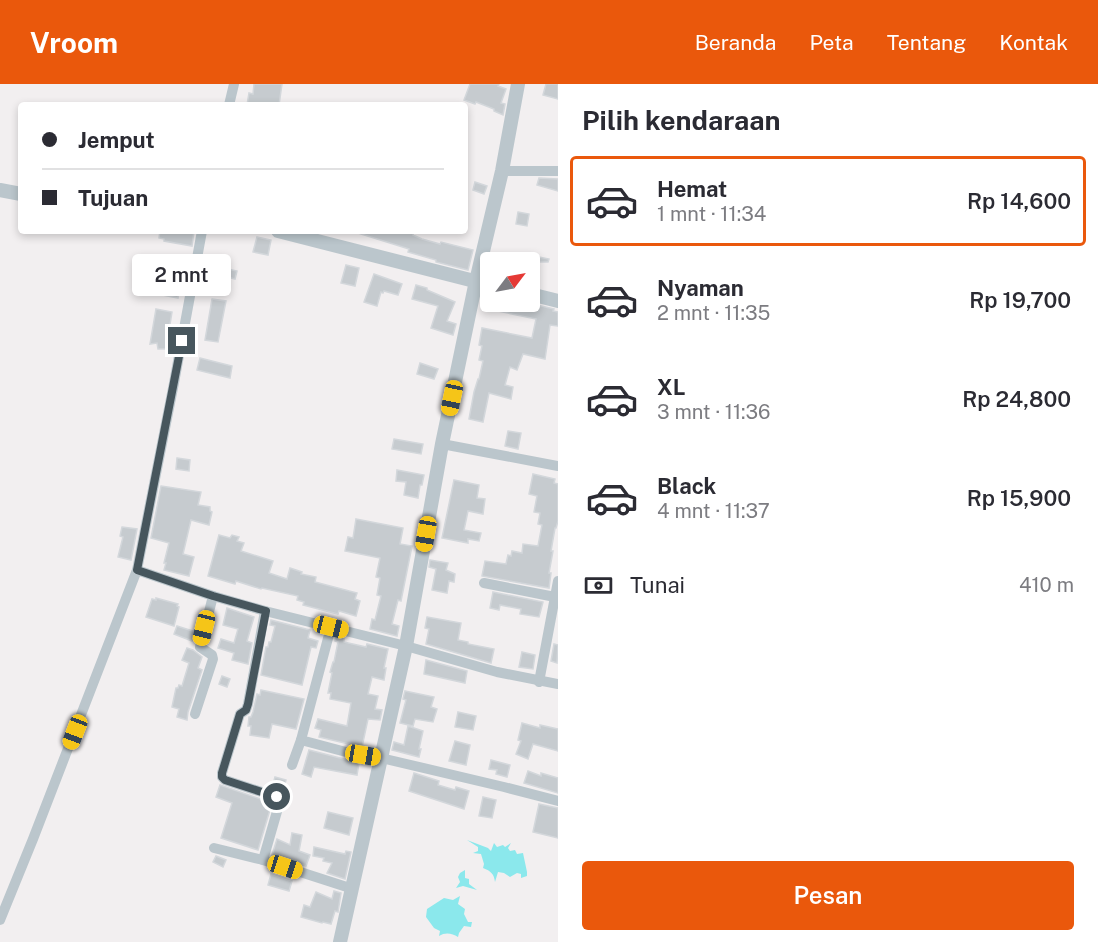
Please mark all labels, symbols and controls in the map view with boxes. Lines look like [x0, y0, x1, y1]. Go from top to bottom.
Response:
text: Vroom [30, 26, 118, 59]
text: Beranda [695, 30, 776, 55]
text: Peta [809, 30, 854, 55]
text: Tentang [887, 30, 966, 55]
text: Kontak [999, 30, 1068, 55]
text: Pilih kendaraan [582, 104, 781, 136]
text: Jemput [78, 127, 155, 153]
icon: car [585, 174, 639, 228]
text: Hemat [657, 176, 727, 202]
text: Tujuan [78, 185, 148, 211]
text: Rp 14,600 [967, 188, 1071, 214]
text: 1 mnt · 11:34 [657, 202, 766, 226]
north arrow [480, 252, 540, 312]
map controls [480, 252, 540, 312]
callout: 2 mnt [132, 254, 231, 296]
text: 2 mnt [154, 263, 209, 287]
icon: car [585, 273, 639, 327]
text: Nyaman [657, 275, 744, 301]
text: Rp 19,700 [969, 287, 1071, 313]
text: 2 mnt · 11:35 [657, 301, 770, 325]
route end [168, 327, 195, 354]
icon: car [585, 372, 639, 426]
text: XL [657, 374, 685, 400]
car [439, 379, 465, 417]
text: Rp 24,800 [962, 386, 1071, 412]
text: 3 mnt · 11:36 [657, 400, 771, 424]
icon: car [585, 471, 639, 525]
text: Black [657, 473, 716, 499]
text: Rp 15,900 [967, 485, 1071, 511]
text: 4 mnt · 11:37 [657, 499, 770, 523]
car [414, 515, 438, 553]
icon: cash [582, 569, 615, 602]
text: Tunai [630, 572, 685, 598]
text: 410 m [1019, 573, 1074, 597]
car [191, 608, 217, 648]
car [311, 614, 351, 640]
car [60, 712, 90, 752]
car [344, 743, 382, 767]
route start [263, 783, 290, 810]
car [265, 853, 305, 881]
button: Pesan [582, 861, 1074, 930]

